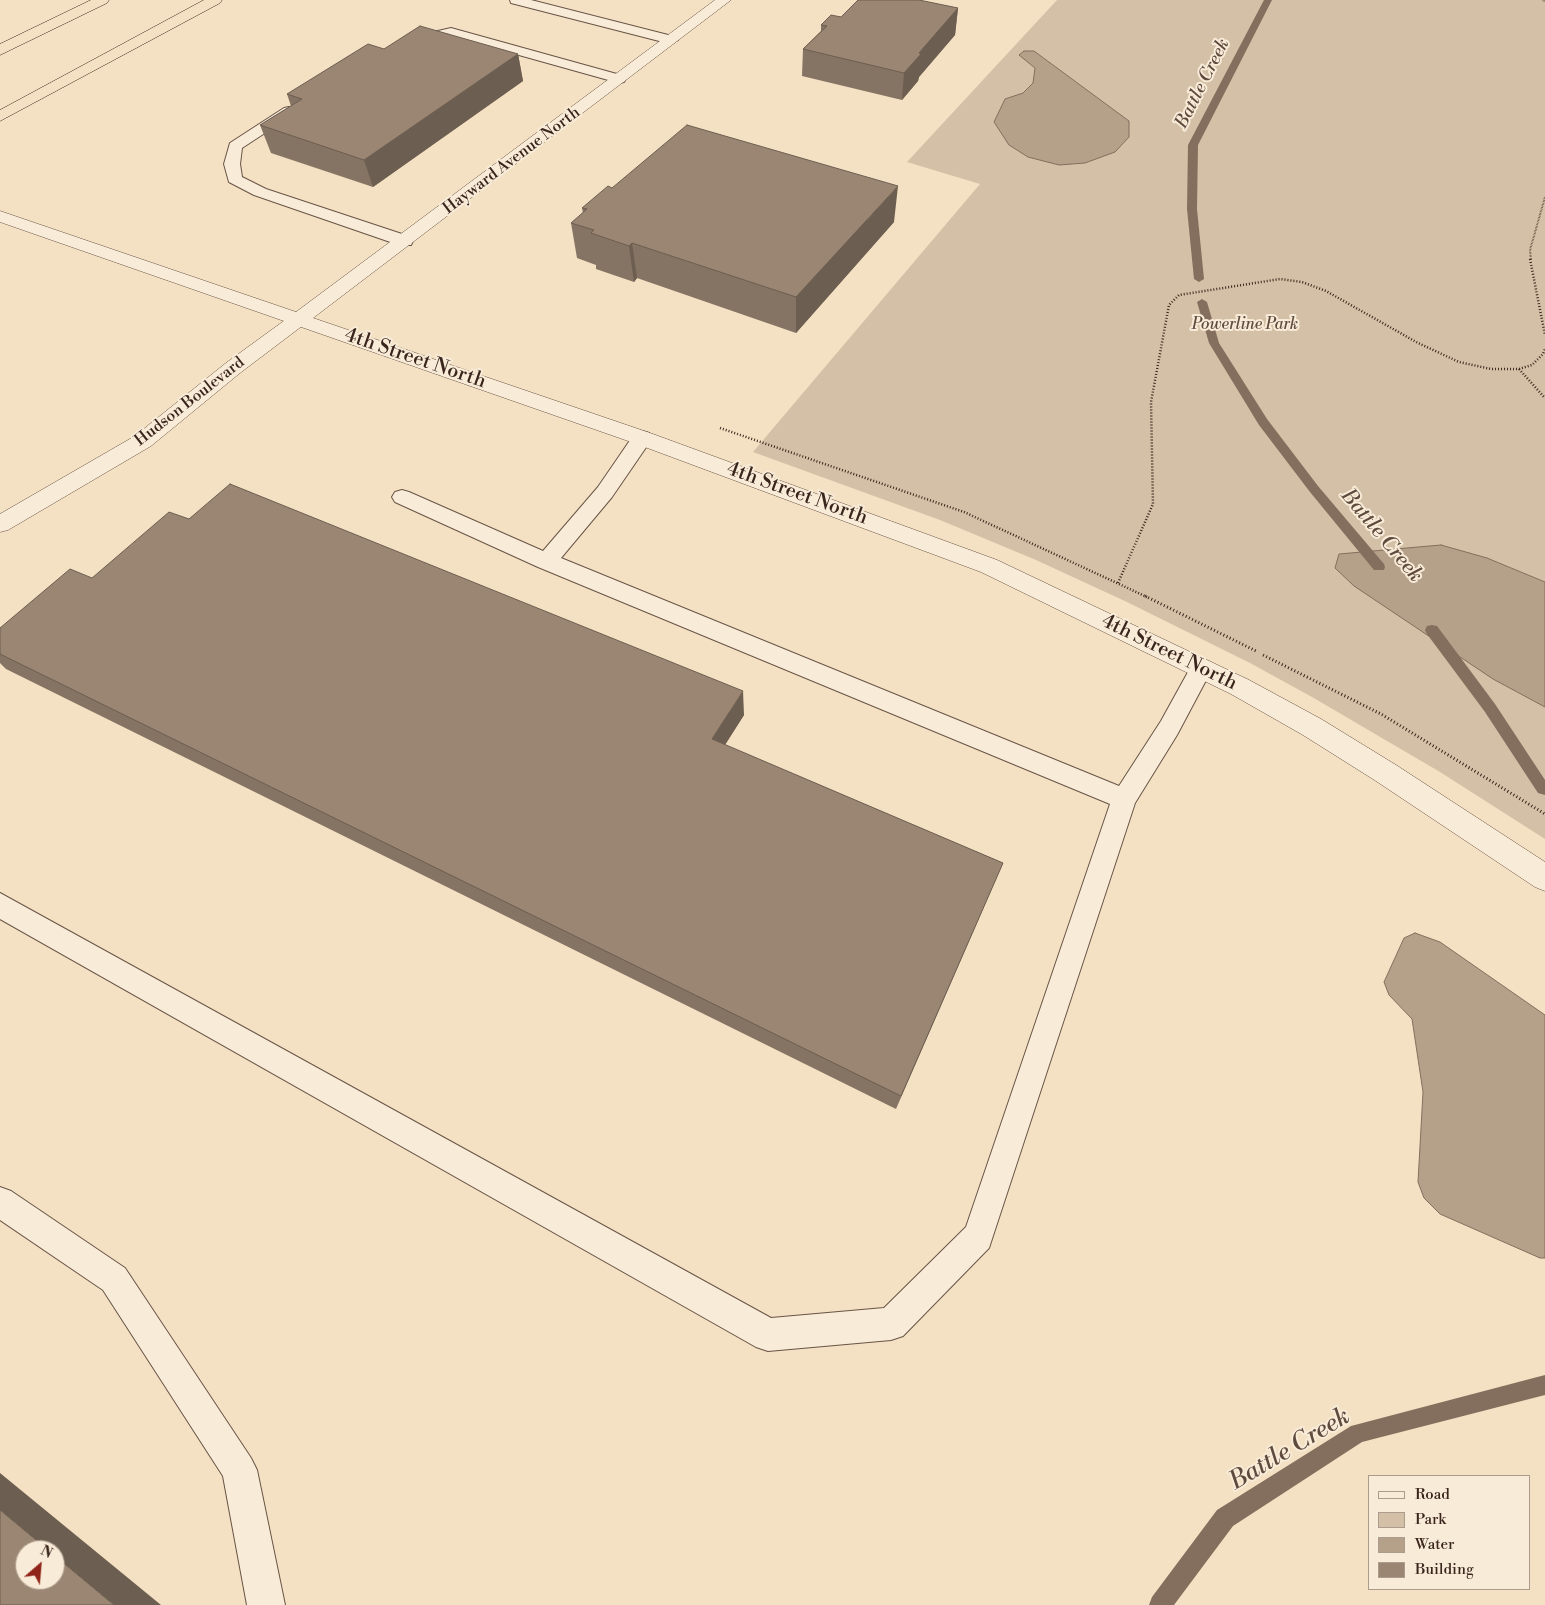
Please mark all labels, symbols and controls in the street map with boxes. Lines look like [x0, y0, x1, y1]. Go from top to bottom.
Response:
water label: Battle Creek [1171, 36, 1235, 132]
street label: Hayward Avenue North [440, 103, 584, 219]
park label: Powerline Park [1192, 315, 1298, 335]
street label: 4th Street North [341, 324, 489, 394]
street label: Hudson Boulevard [131, 353, 249, 451]
street label: 4th Street North [723, 457, 871, 531]
water label: Battle Creek [1335, 484, 1427, 588]
street label: 4th Street North [1097, 610, 1241, 696]
water label: Battle Creek [1224, 1402, 1356, 1498]
legend [1368, 1475, 1530, 1590]
text: Road [1415, 1485, 1450, 1504]
text: Park [1415, 1510, 1446, 1529]
text: Water [1415, 1535, 1454, 1554]
north arrow [15, 1540, 65, 1590]
text: N [37, 1542, 55, 1563]
text: Building [1415, 1560, 1474, 1579]

